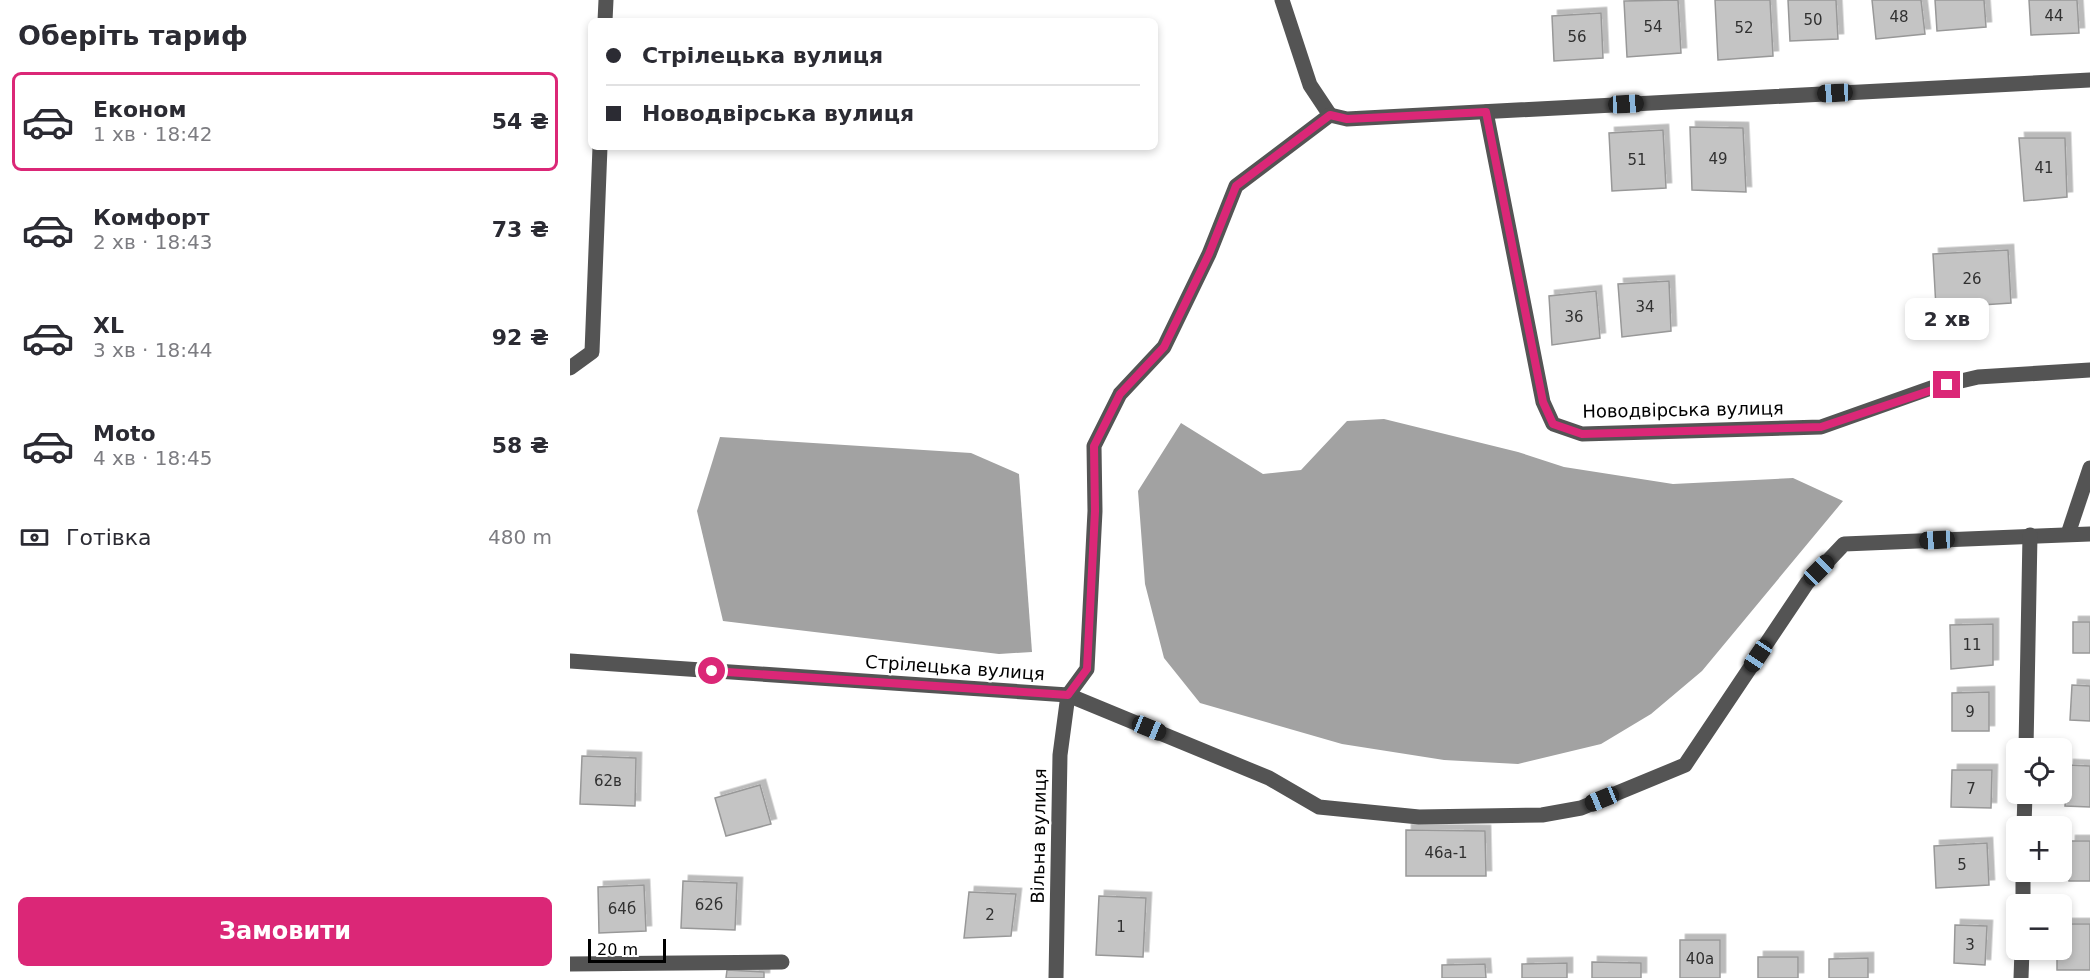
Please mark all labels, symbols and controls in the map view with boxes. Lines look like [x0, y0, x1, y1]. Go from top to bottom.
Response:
house number: 44 [2044, 7, 2064, 25]
house number: 48 [1889, 8, 1909, 26]
house number: 50 [1803, 11, 1823, 29]
house number: 54 [1643, 18, 1663, 36]
house number: 52 [1734, 19, 1754, 37]
text: Оберіть тариф [18, 20, 248, 51]
house number: 56 [1567, 28, 1587, 46]
text: Стрілецька вулиця [642, 43, 883, 68]
car [1817, 83, 1853, 103]
car [1608, 94, 1644, 114]
icon: car [21, 95, 75, 149]
text: Економ [93, 97, 186, 122]
text: Новодвірська вулиця [642, 101, 914, 126]
text: 54 ₴ [492, 109, 549, 134]
text: 1 хв · 18:42 [93, 122, 212, 146]
house number: 49 [1708, 150, 1728, 168]
house number: 51 [1627, 151, 1647, 169]
house number: 41 [2034, 159, 2054, 177]
icon: car [21, 203, 75, 257]
text: Комфорт [93, 205, 210, 230]
text: 73 ₴ [492, 217, 549, 242]
text: 2 хв · 18:43 [93, 230, 212, 254]
house number: 26 [1962, 270, 1982, 288]
house number: 34 [1635, 298, 1655, 316]
callout: 2 хв [1905, 298, 1989, 340]
text: 2 хв [1924, 307, 1970, 331]
house number: 36 [1564, 308, 1584, 326]
icon: car [21, 311, 75, 365]
text: XL [93, 313, 124, 338]
text: 92 ₴ [492, 325, 549, 350]
text: 3 хв · 18:44 [93, 338, 212, 362]
route end [1933, 371, 1960, 398]
street label: Новодвірська вулиця [1582, 397, 1784, 422]
icon: car [21, 419, 75, 473]
text: Moto [93, 421, 156, 446]
text: 58 ₴ [492, 433, 549, 458]
text: 4 хв · 18:45 [93, 446, 212, 470]
icon: cash [18, 521, 51, 554]
text: Готівка [66, 525, 152, 550]
text: 480 m [488, 525, 552, 549]
car [1919, 530, 1955, 550]
car [1800, 551, 1838, 589]
car [1740, 636, 1776, 676]
house number: 11 [1962, 636, 1982, 654]
street label: Стрілецька вулиця [864, 651, 1046, 684]
route start [698, 657, 725, 684]
house number: 9 [1965, 703, 1975, 721]
car [1129, 713, 1169, 743]
map controls [2006, 738, 2072, 960]
button: locate [2006, 738, 2072, 804]
street label: Вільна вулиця [1027, 768, 1050, 904]
house number: 62в [594, 772, 622, 790]
house number: 7 [1966, 780, 1976, 798]
car [1582, 784, 1622, 814]
button: + [2006, 816, 2072, 882]
house number: 46а-1 [1424, 844, 1468, 862]
house number: 5 [1957, 856, 1967, 874]
button: − [2006, 894, 2072, 960]
house number: 62б [695, 896, 723, 914]
button: Замовити [18, 897, 552, 966]
house number: 64б [608, 900, 636, 918]
house number: 2 [985, 906, 995, 924]
house number: 1 [1116, 918, 1126, 936]
scale bar [588, 936, 666, 964]
house number: 3 [1965, 936, 1975, 954]
text: 20 m [597, 940, 638, 959]
house number: 40а [1686, 950, 1714, 968]

